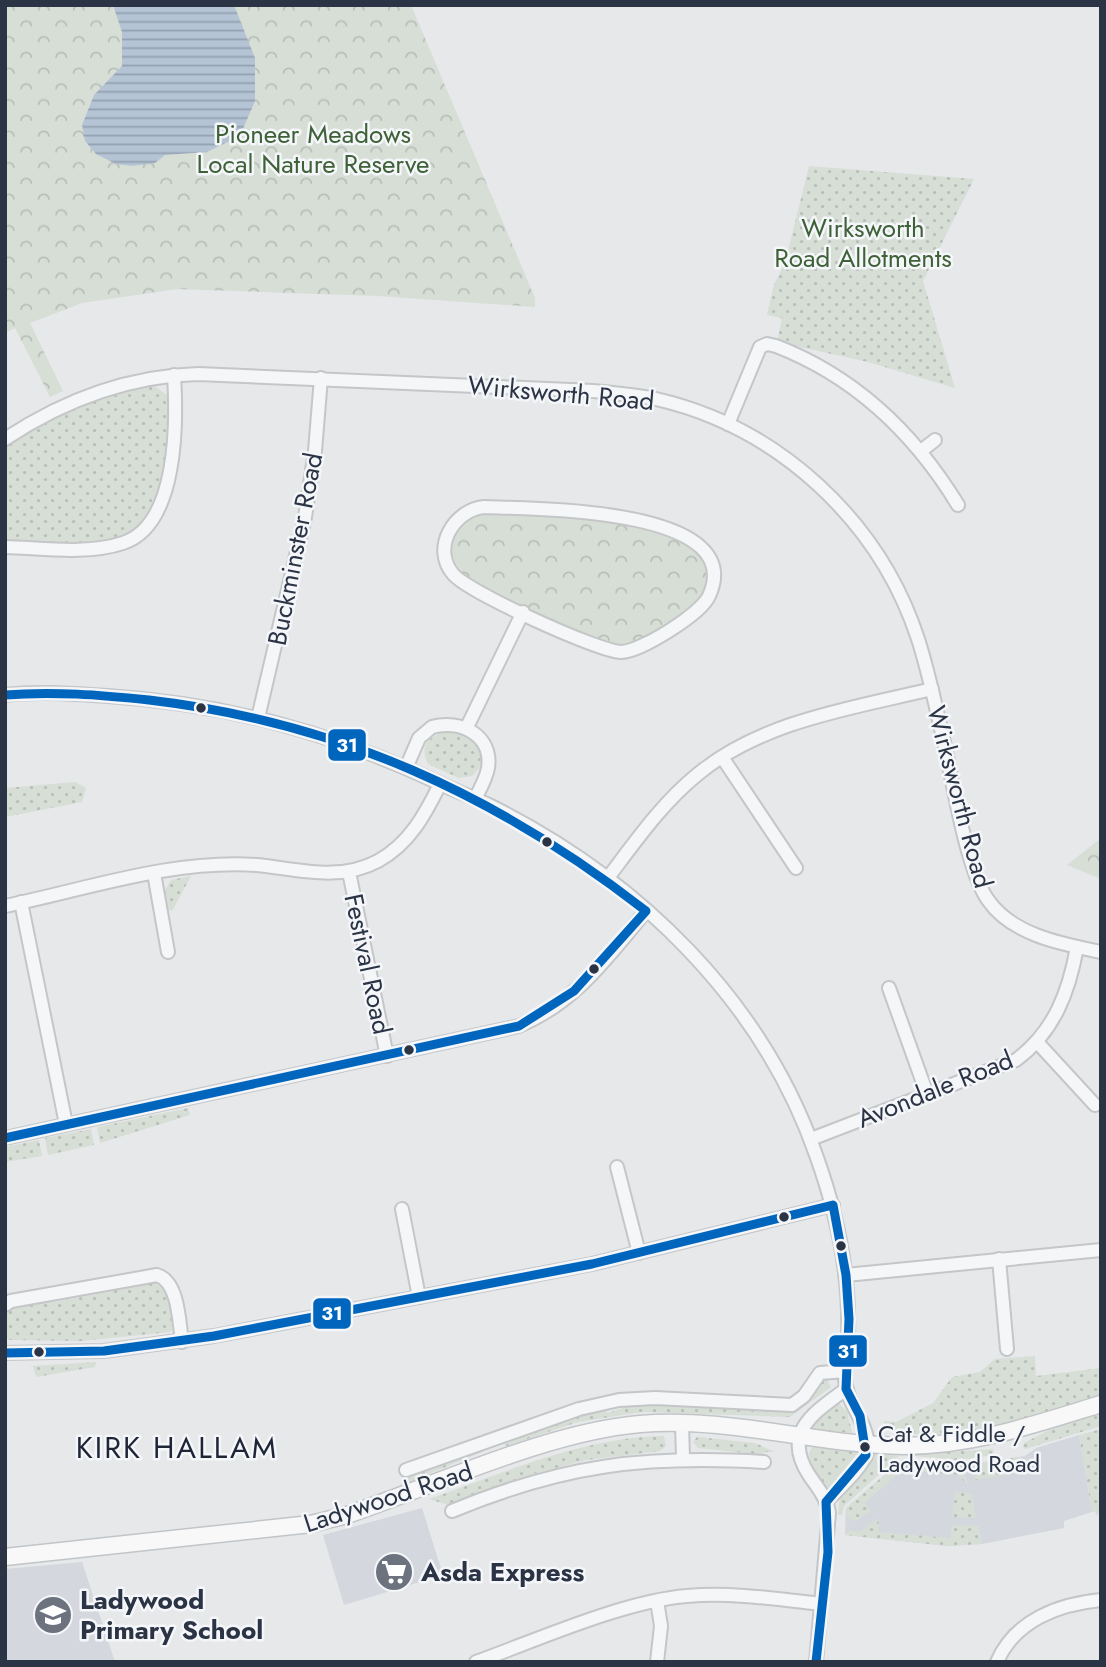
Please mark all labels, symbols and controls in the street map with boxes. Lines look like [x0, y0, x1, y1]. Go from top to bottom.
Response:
park label: Pioneer Meadows Local Nature Reserve [197, 115, 429, 183]
park label: Wirksworth Road Allotments [774, 209, 952, 277]
street label: Wirksworth Road [466, 366, 656, 420]
street label: Buckminster Road [258, 449, 332, 649]
unlabelled marker [194, 701, 208, 715]
street label: Wirksworth Road [917, 702, 1003, 892]
line badge: 31 [327, 728, 367, 762]
text: 31 [336, 732, 358, 759]
unlabelled marker [540, 835, 554, 849]
street label: Festival Road [335, 890, 401, 1038]
unlabelled marker [587, 962, 601, 976]
street label: Avondale Road [851, 1040, 1019, 1138]
unlabelled marker [402, 1043, 416, 1057]
unlabelled marker [777, 1210, 791, 1224]
unlabelled marker [834, 1239, 848, 1253]
line badge: 31 [312, 1297, 352, 1330]
text: 31 [321, 1300, 343, 1327]
line badge: 31 [828, 1334, 868, 1368]
text: 31 [837, 1338, 859, 1365]
unlabelled marker [32, 1345, 46, 1359]
place label: Cat & Fiddle / Ladywood Road [878, 1416, 1040, 1481]
district label: KIRK HALLAM [76, 1426, 278, 1469]
marker: Cat & Fiddle / Ladywood Road [858, 1440, 872, 1454]
street label: Ladywood Road [299, 1452, 477, 1542]
supermarket icon: Asda Express [373, 1551, 415, 1593]
place label: Asda Express [420, 1553, 584, 1591]
place label: Ladywood Primary School [80, 1581, 263, 1649]
school or university icon: Ladywood Primary School [32, 1594, 74, 1636]

